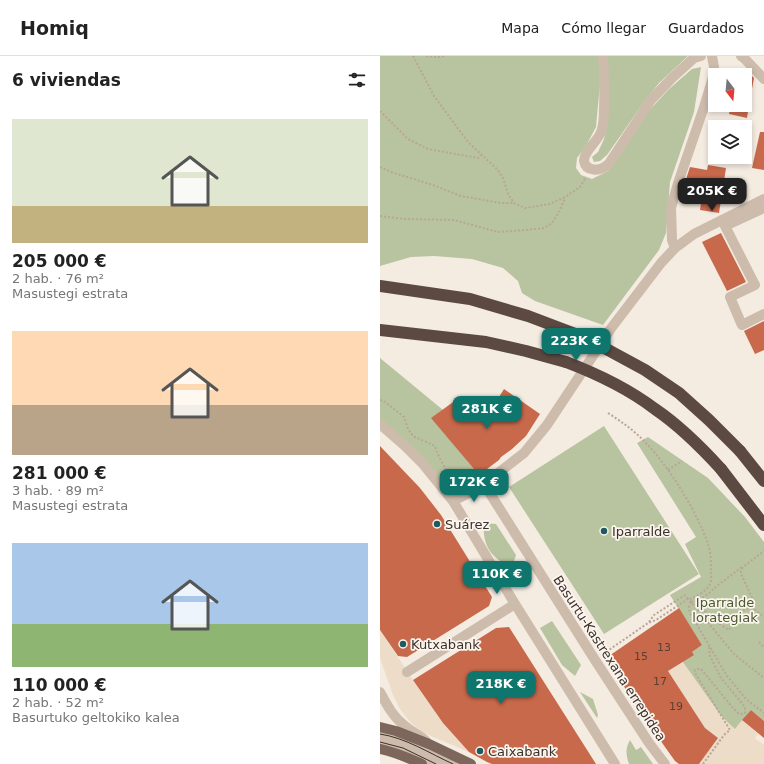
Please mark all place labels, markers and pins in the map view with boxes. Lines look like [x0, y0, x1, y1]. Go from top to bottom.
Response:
pin: 205K € [679, 178, 745, 212]
pin: 223K € [543, 328, 609, 362]
pin: 281K € [454, 396, 520, 430]
pin: 172K € [441, 469, 507, 503]
place label: Suárez [445, 517, 490, 532]
marker: Suárez [432, 519, 442, 529]
place label: Iparralde [612, 524, 670, 539]
marker: Iparralde [599, 526, 609, 536]
pin: 110K € [464, 561, 530, 595]
place label: Kutxabank [411, 637, 480, 652]
marker: Kutxabank [398, 639, 408, 649]
pin: 218K € [468, 671, 534, 705]
place label: Caixabank [488, 744, 557, 759]
marker: Caixabank [475, 746, 485, 756]

